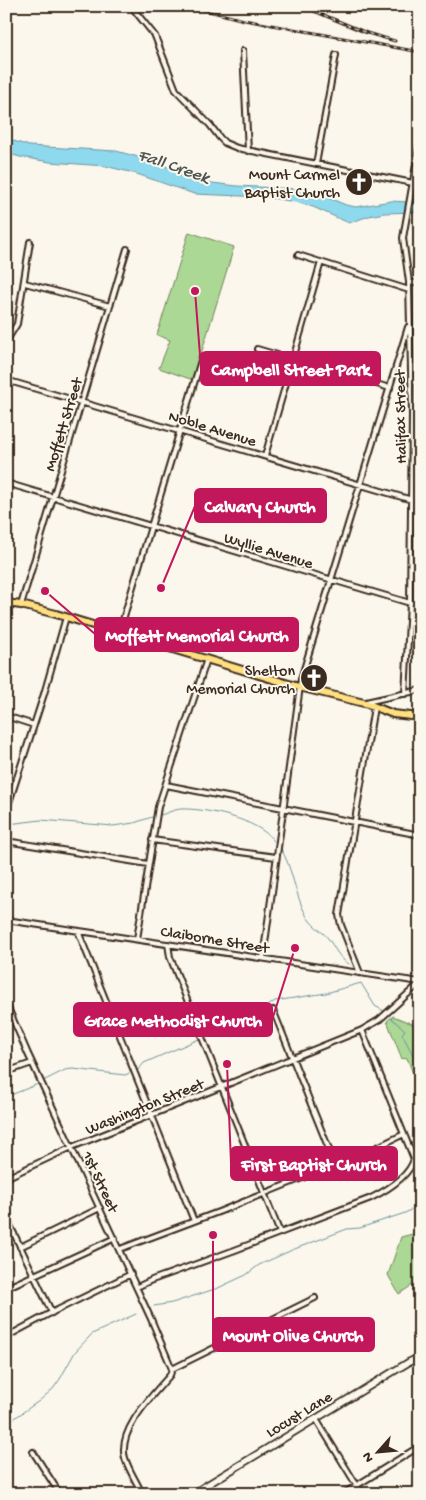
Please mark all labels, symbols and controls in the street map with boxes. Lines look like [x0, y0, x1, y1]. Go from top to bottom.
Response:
water label: Fall Creek [135, 145, 214, 190]
place label: Mount Carmel Baptist Church [243, 167, 340, 204]
church icon: Mount Carmel Baptist Church [344, 167, 374, 197]
callout: Campbell Street Park [201, 352, 380, 385]
text: Campbell Street Park [211, 361, 372, 382]
street label: Halifax Street [392, 368, 413, 464]
street label: Moffett Street [42, 374, 89, 474]
street label: Noble Avenue [166, 408, 259, 453]
callout: Calvary Church [195, 489, 326, 522]
text: Calvary Church [203, 498, 316, 519]
street label: Wyllie Avenue [221, 530, 316, 575]
callout: Moffett Memorial Church [95, 618, 298, 651]
text: Moffett Memorial Church [105, 627, 289, 648]
place label: Shelton Memorial Church [186, 663, 295, 700]
church icon: Shelton Memorial Church [299, 663, 329, 693]
street label: Claiborne Street [159, 924, 271, 960]
callout: Grace Methodist Church [74, 1003, 272, 1036]
text: Grace Methodist Church [84, 1012, 262, 1033]
street label: Washington Street [83, 1075, 209, 1141]
callout: First Baptist Church [231, 1147, 397, 1180]
street label: 1st Street [76, 1148, 122, 1217]
text: First Baptist Church [240, 1156, 387, 1177]
callout: Mount Olive Church [213, 1318, 374, 1351]
text: Mount Olive Church [223, 1327, 364, 1348]
street label: Locust Lane [263, 1388, 337, 1443]
north arrow [354, 1428, 404, 1478]
text: N [359, 1449, 378, 1465]

